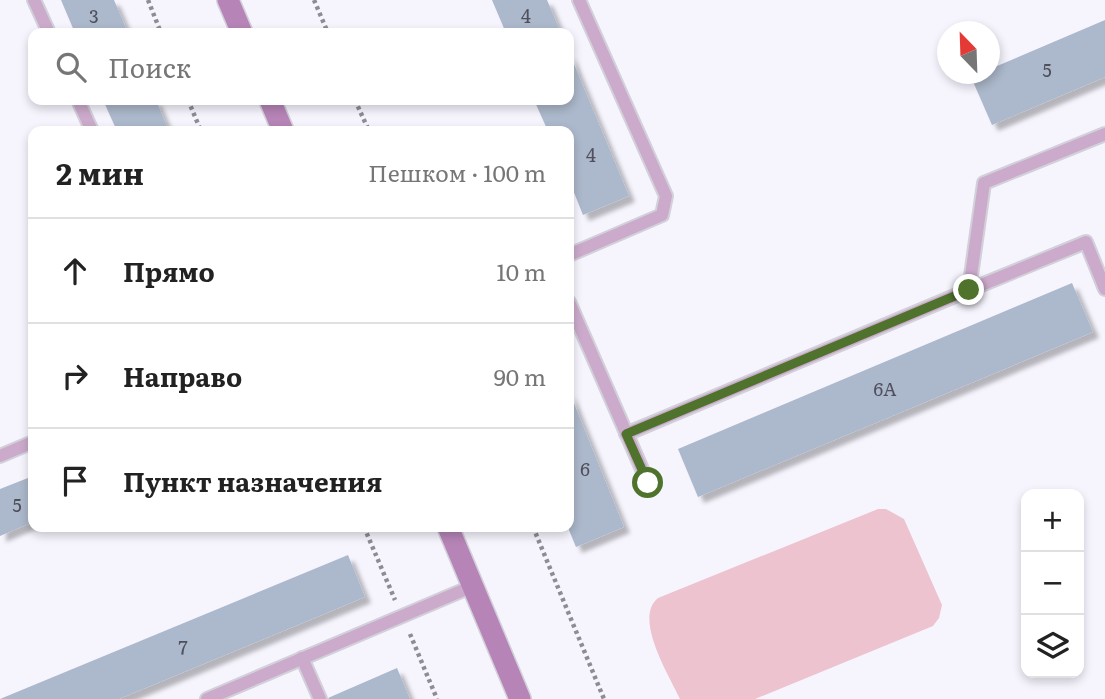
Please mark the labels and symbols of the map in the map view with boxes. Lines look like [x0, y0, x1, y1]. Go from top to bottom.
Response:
house number: 3 [89, 2, 99, 29]
house number: 4 [521, 2, 531, 29]
north arrow [937, 21, 1000, 84]
house number: 5 [1042, 56, 1052, 83]
house number: 4 [586, 141, 596, 168]
route end [953, 274, 984, 305]
house number: 6А [874, 375, 896, 402]
house number: 6 [580, 455, 590, 482]
route start [632, 467, 663, 498]
house number: 5 [12, 491, 22, 518]
house number: 7 [178, 633, 188, 660]

